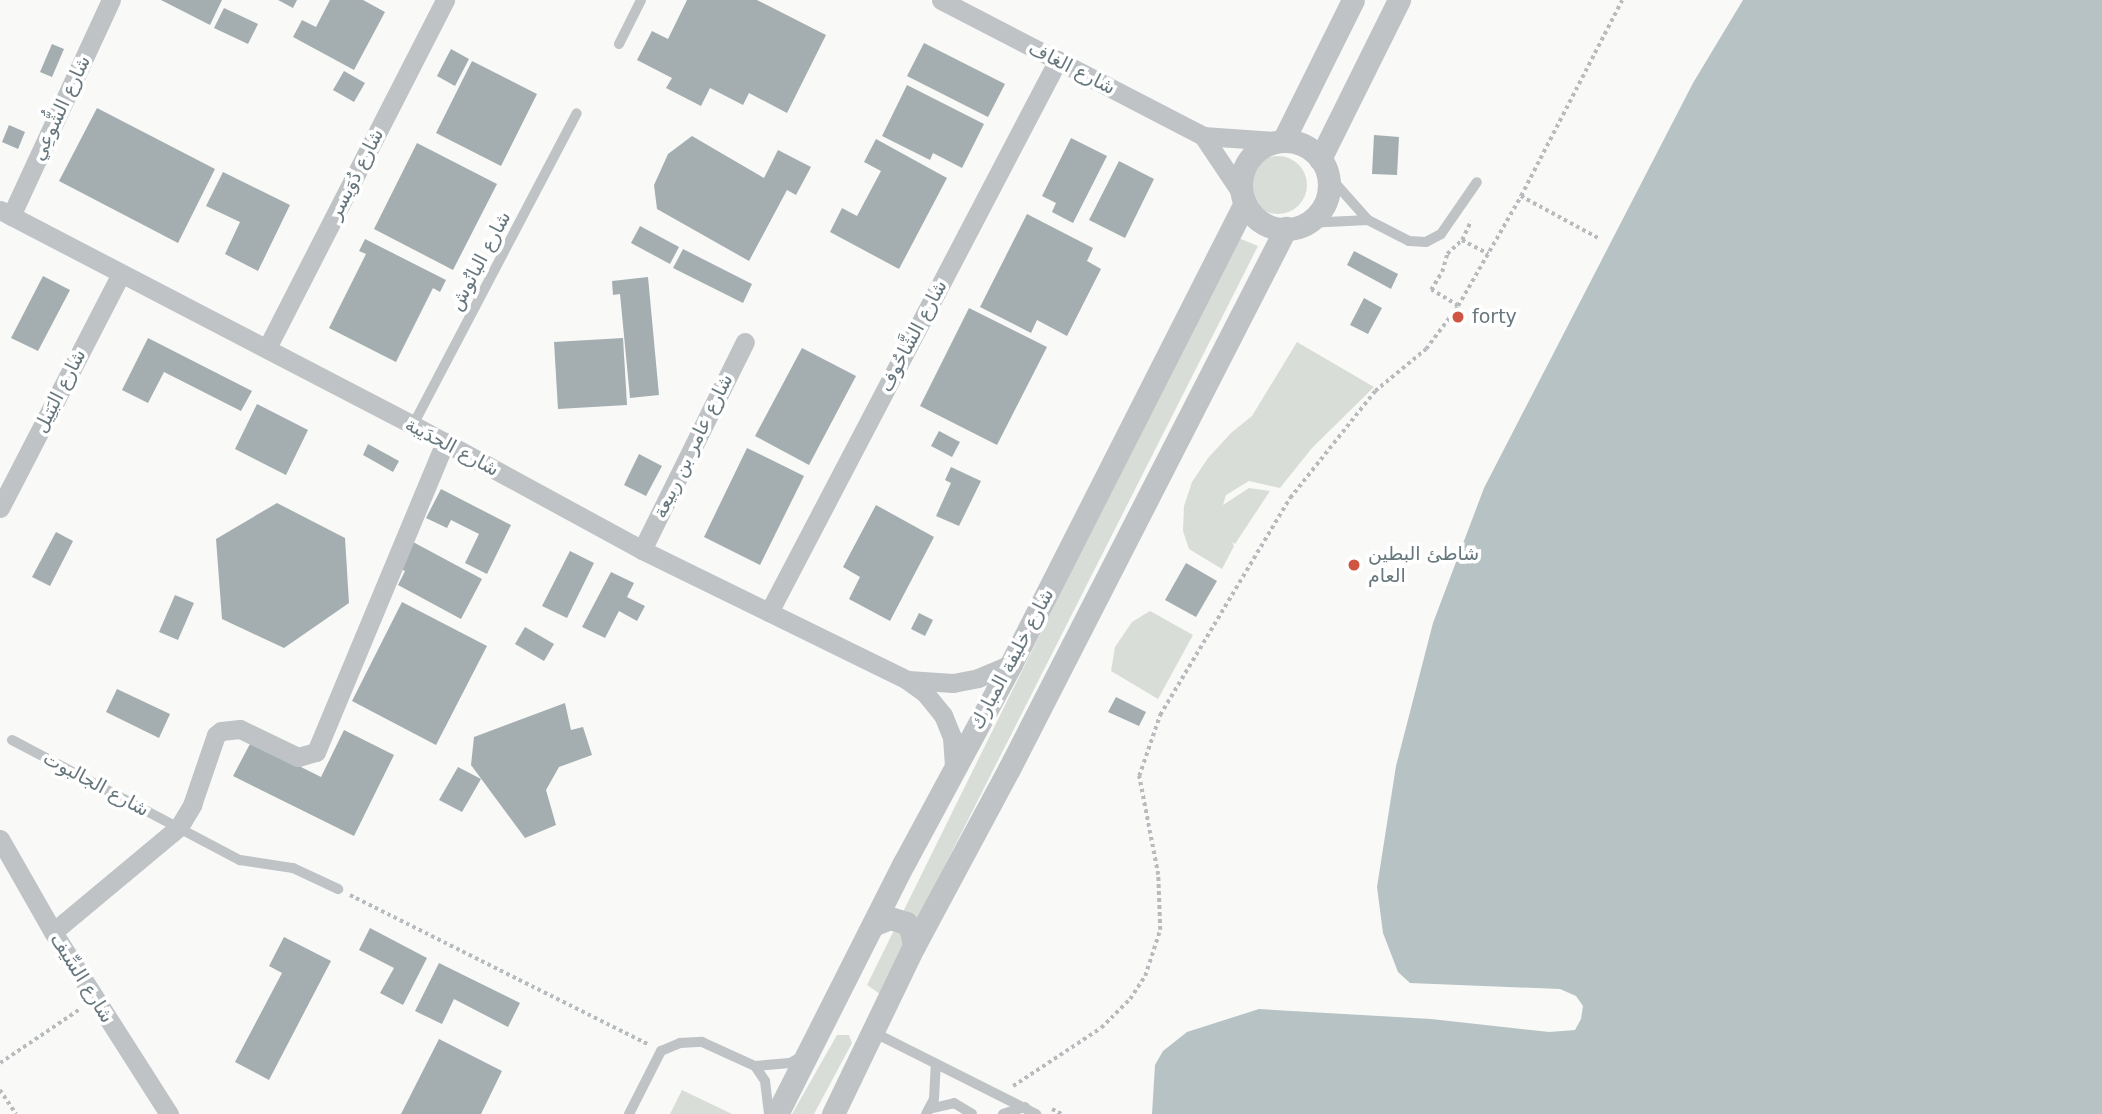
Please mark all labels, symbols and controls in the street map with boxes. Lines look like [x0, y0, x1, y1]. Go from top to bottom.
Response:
street label: شارع الغاف [1025, 37, 1119, 99]
street label: شارع الشُّوعِي [27, 52, 95, 164]
street label: شارع دُوَيسر [323, 125, 389, 223]
street label: شارع البانُوش [444, 207, 516, 315]
street label: شارع الشَّاحُوف [874, 276, 952, 396]
place label: forty [1472, 306, 1517, 328]
marker: forty [1450, 309, 1466, 325]
street label: شارع البَتِيل [29, 345, 91, 437]
street label: شارع عامر بن ربيعة [648, 370, 738, 522]
street label: شارع الحدَيبة [401, 413, 503, 481]
place label: شاطئ البطين العام [1368, 543, 1479, 587]
marker: شاطئ البطين العام [1346, 557, 1362, 573]
street label: شارع خليفة المبارك [965, 585, 1059, 733]
street label: شارع الجالبوت [39, 747, 153, 821]
street label: شارع السِّيف [45, 929, 119, 1027]

